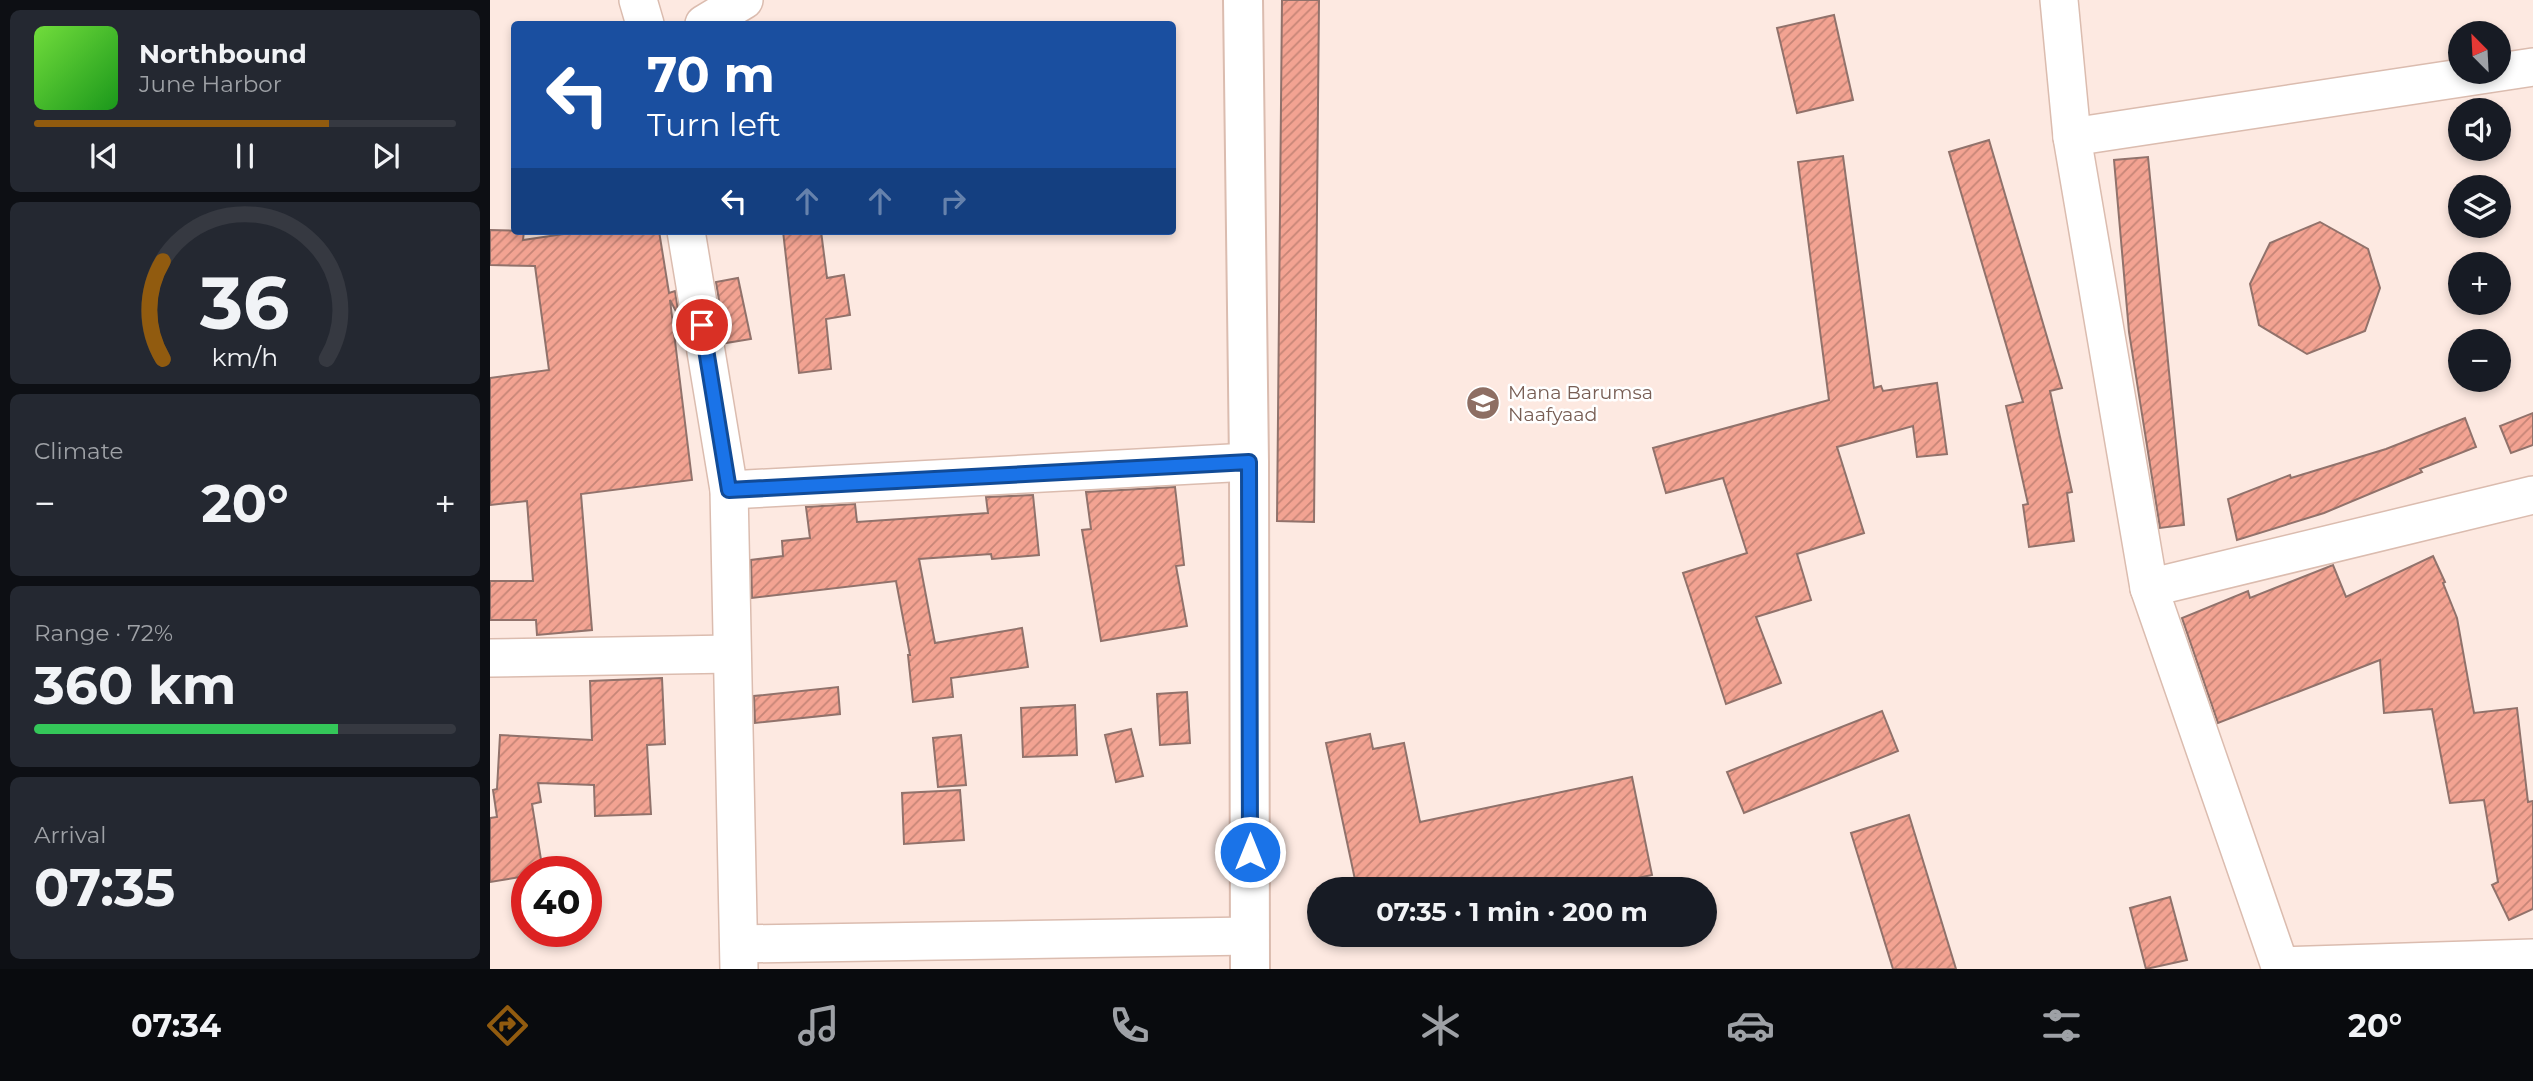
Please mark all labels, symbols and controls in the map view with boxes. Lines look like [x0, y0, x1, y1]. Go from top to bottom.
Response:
north arrow [2448, 21, 2511, 84]
map controls [2448, 21, 2511, 392]
text: Northbound [139, 38, 307, 70]
text: 70 m [647, 45, 775, 104]
icon: left [532, 49, 623, 140]
text: June Harbor [139, 70, 282, 98]
button: sound [2448, 98, 2511, 161]
text: Turn left [647, 105, 781, 144]
icon: previous [85, 137, 123, 175]
icon: pause [226, 137, 264, 175]
icon: next [367, 137, 405, 175]
button: layers [2448, 175, 2511, 238]
icon: left [715, 182, 753, 220]
icon: ahead [788, 182, 826, 220]
icon: ahead [861, 182, 899, 220]
icon: right [934, 182, 972, 220]
button: + [2448, 252, 2511, 315]
text: 36 [199, 259, 290, 347]
pin [672, 295, 732, 355]
icon: arrive [683, 306, 721, 344]
button: − [2448, 329, 2511, 392]
text: km/h [212, 342, 278, 372]
place label: Mana Barumsa Naafyaad [1508, 381, 1653, 426]
school or university icon: Mana Barumsa Naafyaad [1464, 384, 1502, 422]
text: Climate [34, 437, 123, 465]
text: 20° [201, 472, 289, 535]
text: − [34, 480, 56, 527]
text: + [434, 480, 456, 527]
text: Range · 72% [34, 619, 173, 647]
text: 360 km [34, 654, 236, 717]
position arrow [1213, 815, 1287, 889]
text: Arrival [34, 821, 107, 849]
text: 07:35 [34, 856, 175, 919]
speed limit sign: 40 [511, 856, 602, 947]
text: 07:35 · 1 min · 200 m [1376, 896, 1648, 928]
icon: directions [483, 1001, 532, 1050]
icon: music [794, 1001, 843, 1050]
icon: phone [1105, 1001, 1154, 1050]
icon: climate [1416, 1001, 1465, 1050]
icon: car [1726, 1001, 1775, 1050]
icon: filters [2037, 1001, 2086, 1050]
text: 07:34 [131, 1006, 221, 1045]
text: 20° [2348, 1006, 2402, 1045]

